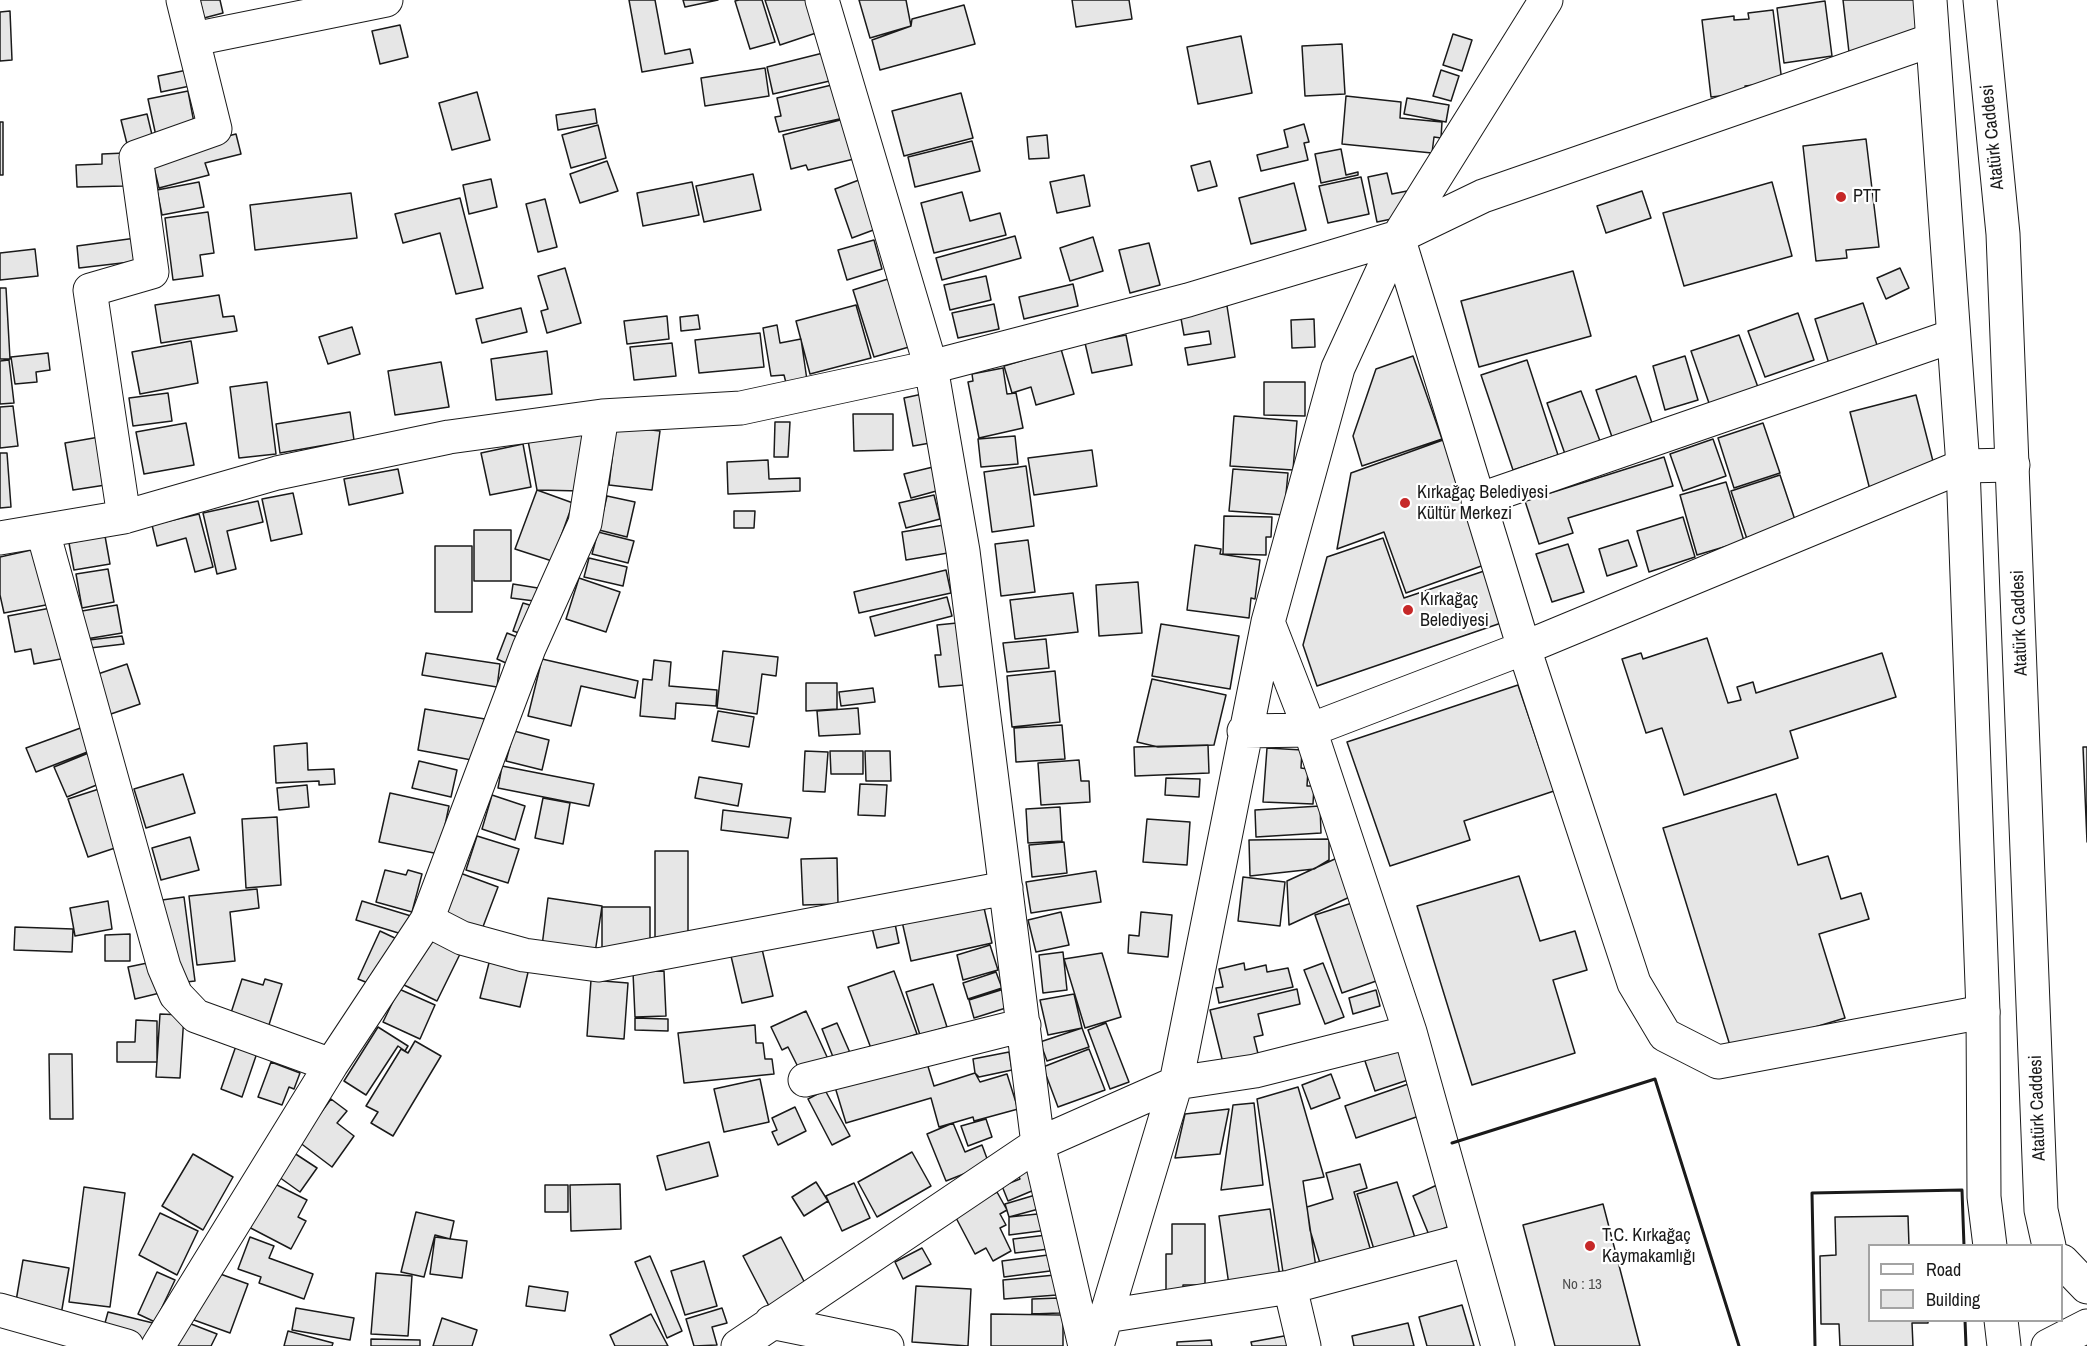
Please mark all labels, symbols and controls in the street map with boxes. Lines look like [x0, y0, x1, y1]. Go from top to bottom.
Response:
street label: Atatürk Caddesi [1977, 83, 2009, 191]
place label: PTT [1853, 186, 1881, 208]
marker: PTT [1834, 190, 1848, 204]
place label: Kırkağaç Belediyesi Kültür Merkezi [1417, 482, 1548, 524]
marker: Kırkağaç Belediyesi Kültür Merkezi [1398, 496, 1412, 510]
street label: Atatürk Caddesi [2007, 570, 2033, 676]
place label: Kırkağaç Belediyesi [1420, 589, 1489, 632]
marker: Kırkağaç Belediyesi [1401, 603, 1415, 617]
street label: Atatürk Caddesi [2025, 1055, 2051, 1161]
place label: T.C. Kırkağaç Kaymakamlığı [1602, 1225, 1696, 1268]
marker: T.C. Kırkağaç Kaymakamlığı [1583, 1239, 1597, 1253]
legend [1868, 1244, 2063, 1322]
text: Road [1926, 1257, 1961, 1282]
house number: No : 13 [1562, 1276, 1602, 1294]
text: Building [1926, 1287, 1980, 1312]

